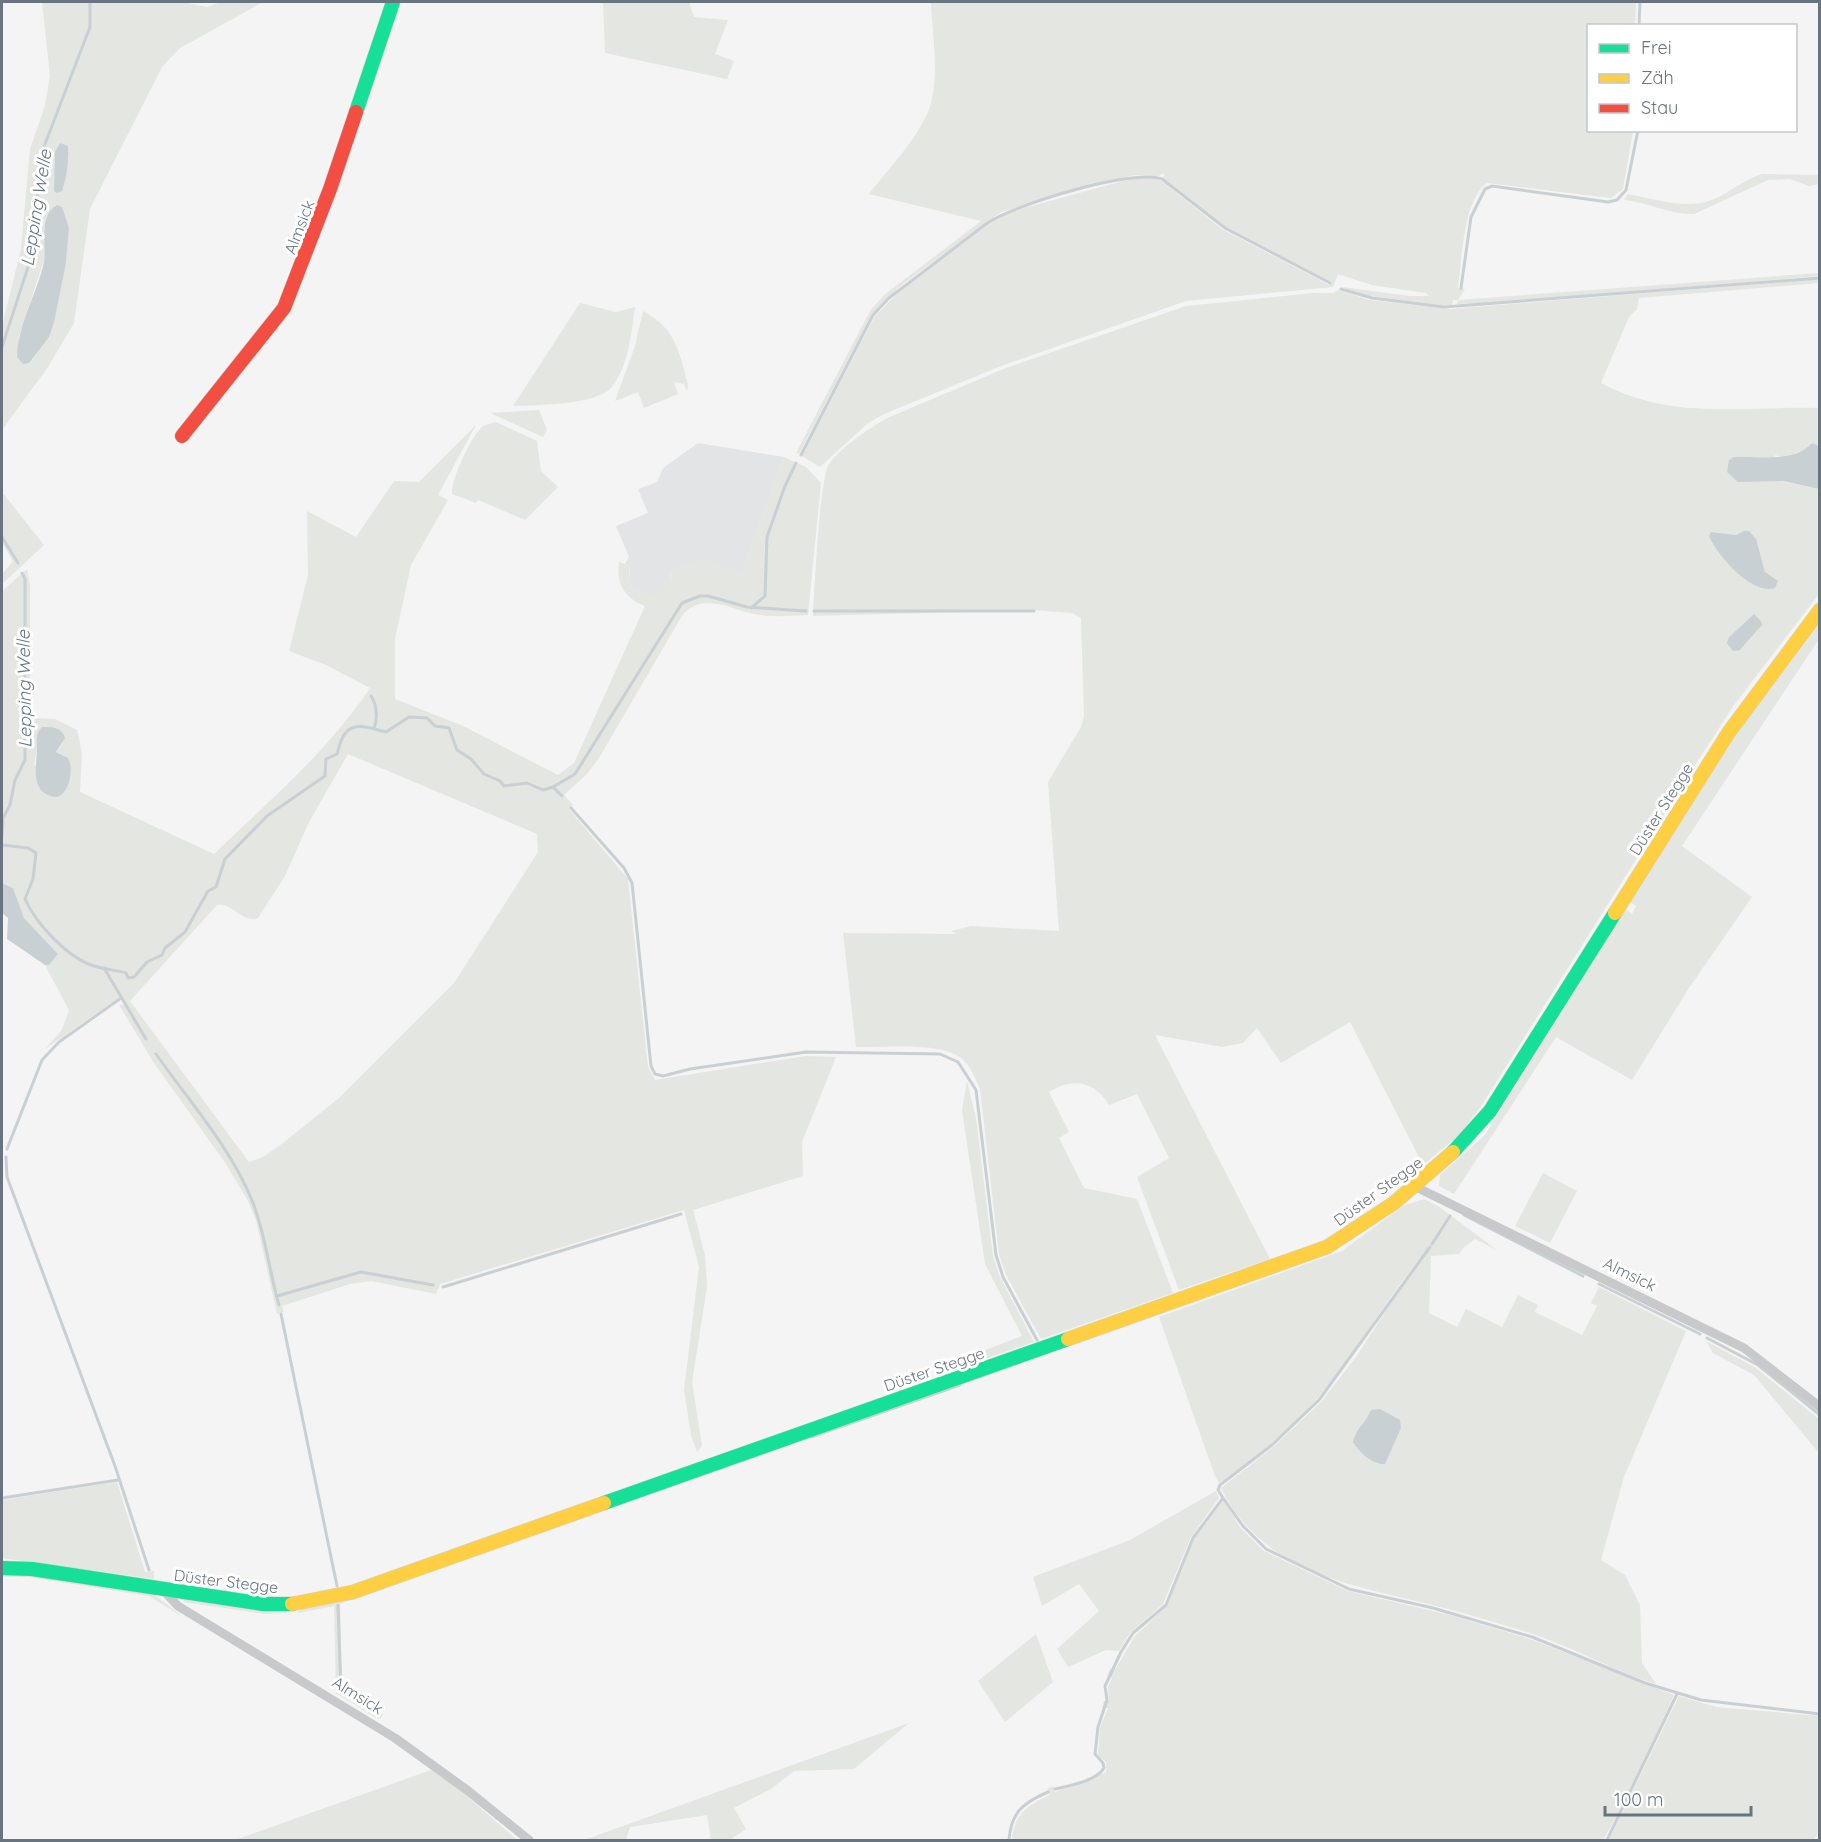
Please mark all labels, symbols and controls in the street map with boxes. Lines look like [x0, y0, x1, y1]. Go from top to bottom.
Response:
legend [1587, 24, 1797, 132]
text: Frei [1641, 36, 1672, 59]
text: Zäh [1641, 66, 1674, 89]
text: Stau [1641, 96, 1678, 119]
water label: Lepping Welle [15, 147, 57, 268]
street label: Almsick [280, 197, 318, 257]
water label: Lepping Welle [11, 629, 37, 748]
street label: Düster Stegge [1625, 759, 1697, 859]
street label: Düster Stegge [1330, 1152, 1426, 1230]
street label: Almsick [1600, 1253, 1660, 1295]
street label: Düster Stegge [881, 1342, 987, 1396]
street label: Düster Stegge [173, 1565, 279, 1597]
street label: Almsick [329, 1672, 387, 1718]
scale bar [1605, 1779, 1750, 1817]
text: 100 m [1614, 1788, 1663, 1811]

